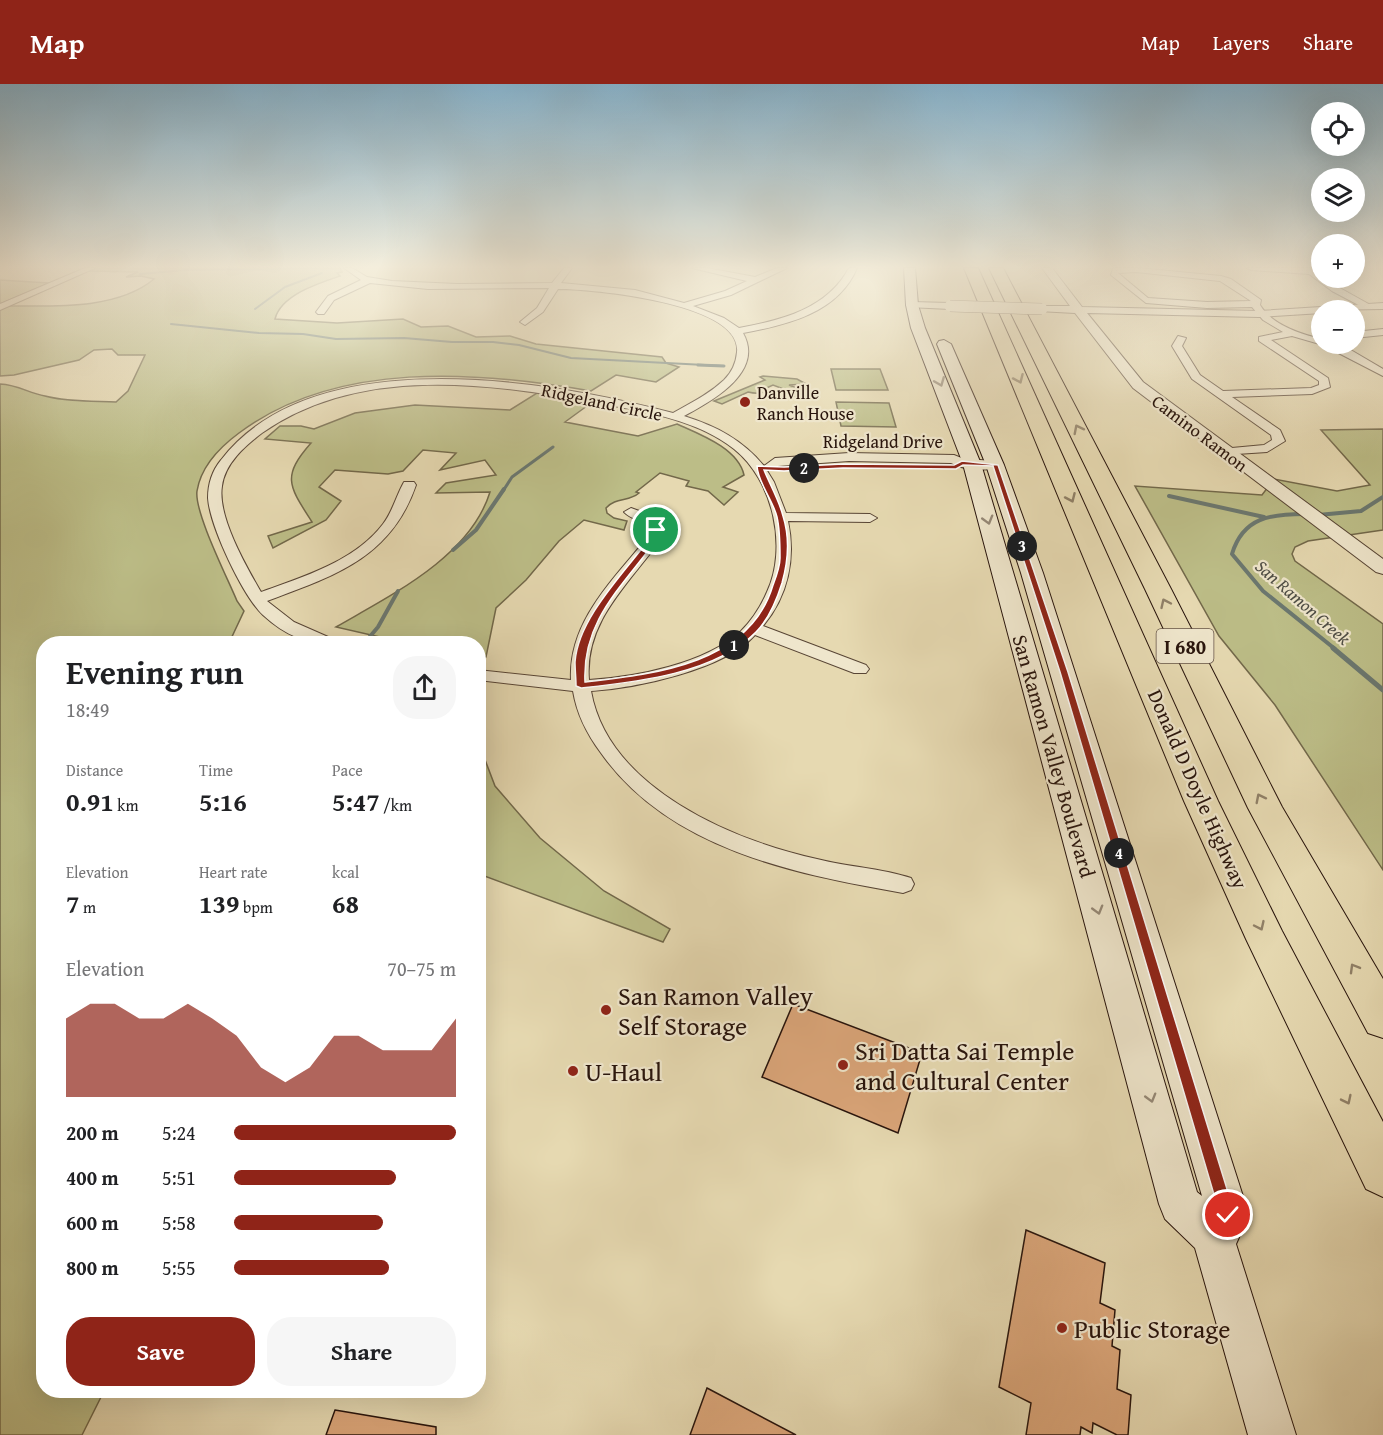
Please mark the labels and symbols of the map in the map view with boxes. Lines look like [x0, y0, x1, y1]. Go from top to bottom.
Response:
one-way arrow [1012, 373, 1024, 384]
street label: Ridgeland Circle [539, 376, 665, 428]
one-way arrow [933, 376, 945, 387]
place label: Danville Ranch House [757, 379, 854, 427]
street label: Camino Ramon [1146, 388, 1254, 478]
marker: Danville Ranch House [738, 395, 752, 409]
one-way arrow [1073, 425, 1085, 436]
street label: Ridgeland Drive [823, 428, 943, 455]
pin: 2 [789, 453, 819, 483]
one-way arrow [1064, 491, 1076, 502]
pin [630, 504, 681, 555]
one-way arrow [981, 514, 993, 525]
pin: 3 [1007, 531, 1037, 561]
water label: San Ramon Creek [1249, 553, 1357, 652]
one-way arrow [1161, 599, 1173, 610]
road number: I 680 [1156, 629, 1214, 663]
pin: 1 [719, 630, 749, 660]
street label: San Ramon Valley Boulevard [1004, 631, 1104, 882]
street label: Donald D Doyle Highway [1140, 684, 1256, 894]
one-way arrow [1256, 793, 1267, 804]
pin: 4 [1104, 838, 1134, 868]
one-way arrow [1090, 905, 1103, 915]
one-way arrow [1253, 919, 1265, 930]
one-way arrow [1350, 964, 1361, 975]
place label: San Ramon Valley Self Storage [618, 976, 813, 1045]
marker: San Ramon Valley Self Storage [599, 1003, 613, 1017]
place label: Sri Datta Sai Temple and Cultural Center [855, 1031, 1074, 1100]
place label: U-Haul [585, 1052, 662, 1091]
marker: Sri Datta Sai Temple and Cultural Center [836, 1058, 850, 1072]
marker: U-Haul [566, 1064, 580, 1078]
one-way arrow [1143, 1093, 1156, 1103]
one-way arrow [1340, 1094, 1351, 1105]
pin [1202, 1189, 1253, 1240]
place label: Public Storage [1074, 1309, 1230, 1348]
marker: Public Storage [1055, 1321, 1069, 1335]

